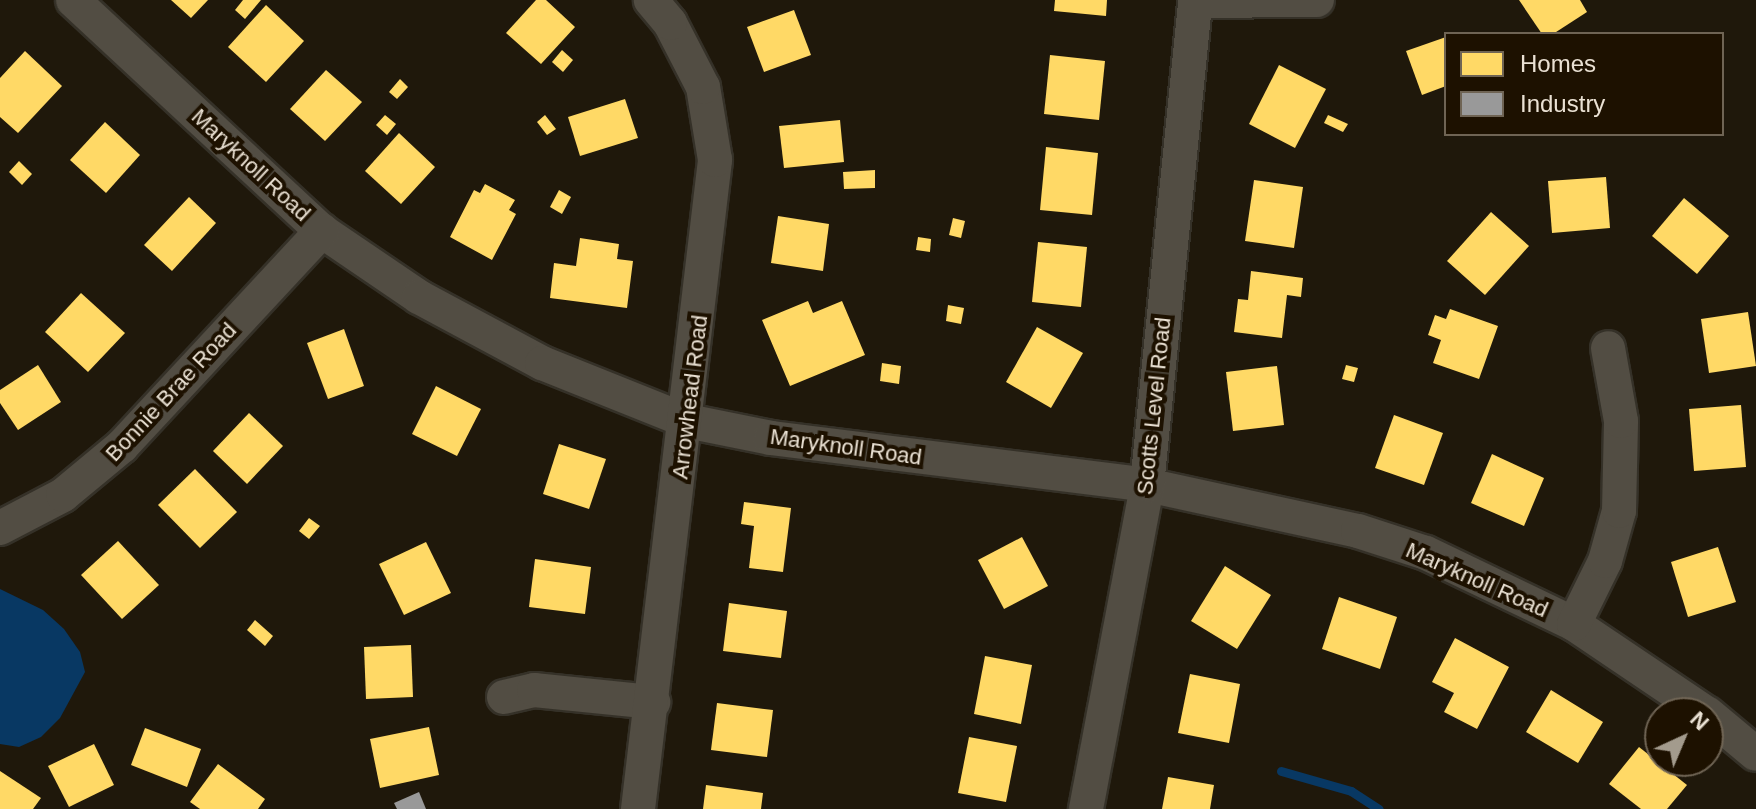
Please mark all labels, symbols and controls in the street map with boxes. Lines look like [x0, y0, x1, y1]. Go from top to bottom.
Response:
legend [1444, 32, 1724, 136]
text: Homes [1520, 50, 1596, 77]
text: Industry [1520, 90, 1605, 117]
street label: Maryknoll Road [186, 103, 316, 227]
street label: Arrowhead Road [667, 313, 713, 481]
street label: Scotts Level Road [1132, 316, 1176, 496]
street label: Bonnie Brae Road [100, 317, 242, 467]
street label: Maryknoll Road [768, 423, 924, 471]
street label: Maryknoll Road [1402, 537, 1552, 623]
north arrow [1644, 697, 1724, 777]
text: N [1685, 706, 1714, 735]

